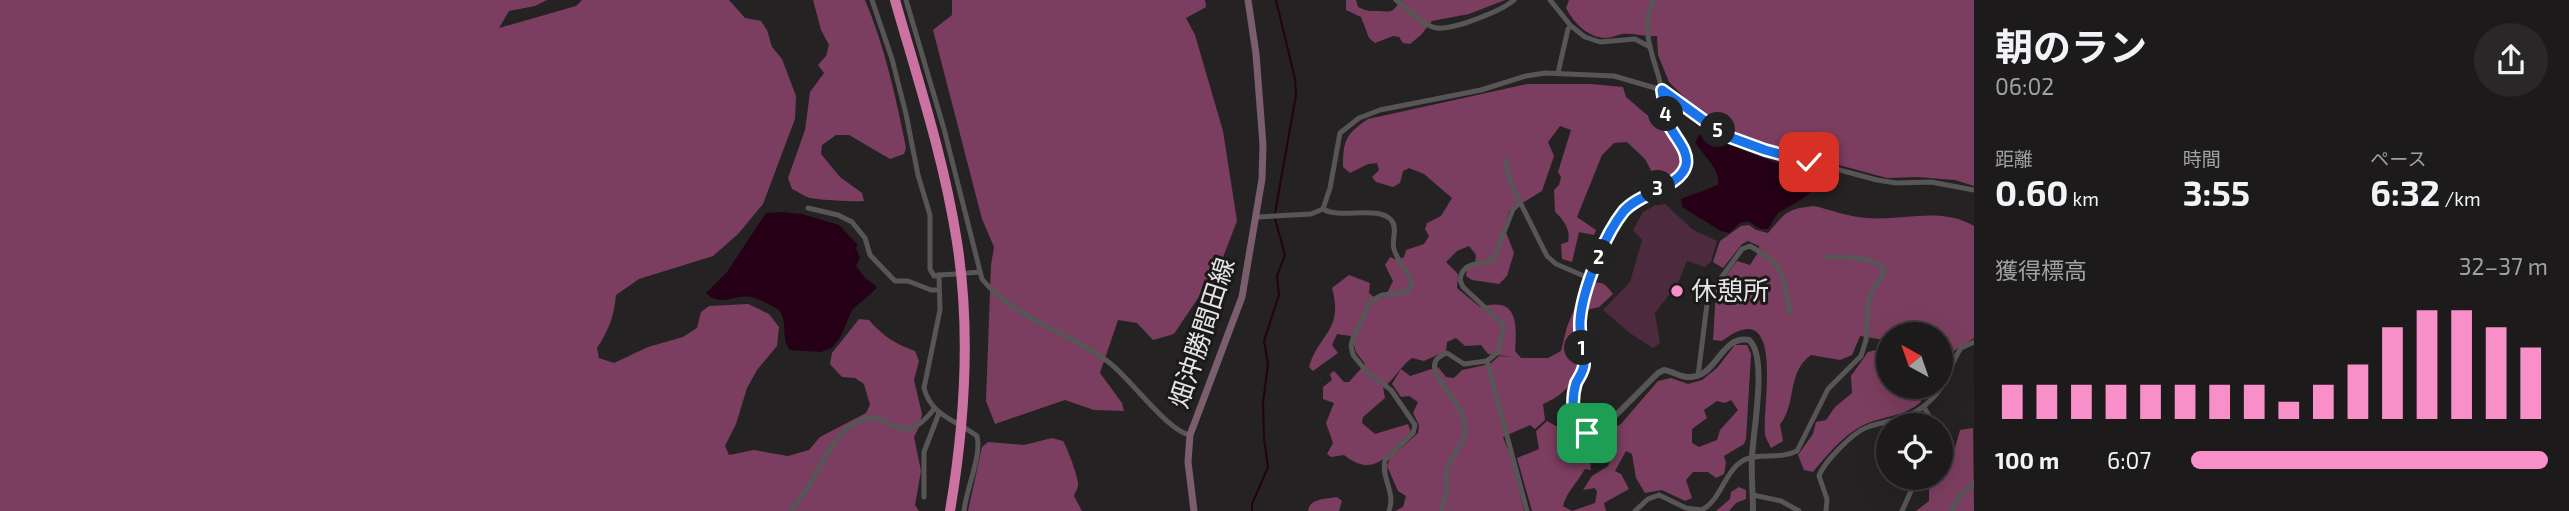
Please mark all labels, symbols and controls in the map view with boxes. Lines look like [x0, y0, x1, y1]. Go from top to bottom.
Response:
text: 朝のラン [1995, 23, 2147, 69]
button: share [2474, 23, 2548, 97]
text: 06:02 [1995, 72, 2054, 100]
pin: 4 [1648, 96, 1684, 132]
text: 4 [1659, 102, 1672, 125]
pin: 5 [1700, 113, 1736, 148]
text: 5 [1712, 118, 1723, 141]
pin [1779, 132, 1839, 192]
icon: check [1790, 143, 1828, 181]
text: 距離 [1995, 147, 2033, 170]
text: 時間 [2183, 147, 2221, 170]
text: ペース [2370, 147, 2426, 170]
pin: 3 [1640, 170, 1676, 206]
text: 0.60 [1995, 171, 2068, 213]
text: 3:55 [2183, 171, 2250, 213]
text: 6:32 [2370, 171, 2440, 213]
text: 3 [1652, 176, 1663, 199]
text: km [2068, 187, 2099, 210]
text: /km [2440, 187, 2481, 210]
pin: 2 [1582, 240, 1616, 274]
text: 2 [1593, 245, 1604, 268]
text: 32–37 m [2459, 252, 2548, 280]
street label: 畑沖勝間田線 [1162, 254, 1239, 412]
text: 獲得標高 [1995, 256, 2087, 284]
place label: 休憩所 [1691, 274, 1769, 305]
marker: 休憩所 [1669, 283, 1685, 299]
north arrow [1876, 322, 1953, 399]
map controls [1876, 322, 1953, 490]
pin: 1 [1564, 330, 1600, 366]
text: 1 [1577, 336, 1586, 359]
pin [1557, 403, 1617, 463]
button: locate [1876, 413, 1953, 490]
icon: arrive [1568, 414, 1606, 452]
text: 100 m [1995, 446, 2059, 474]
text: 6:07 [2107, 446, 2151, 474]

